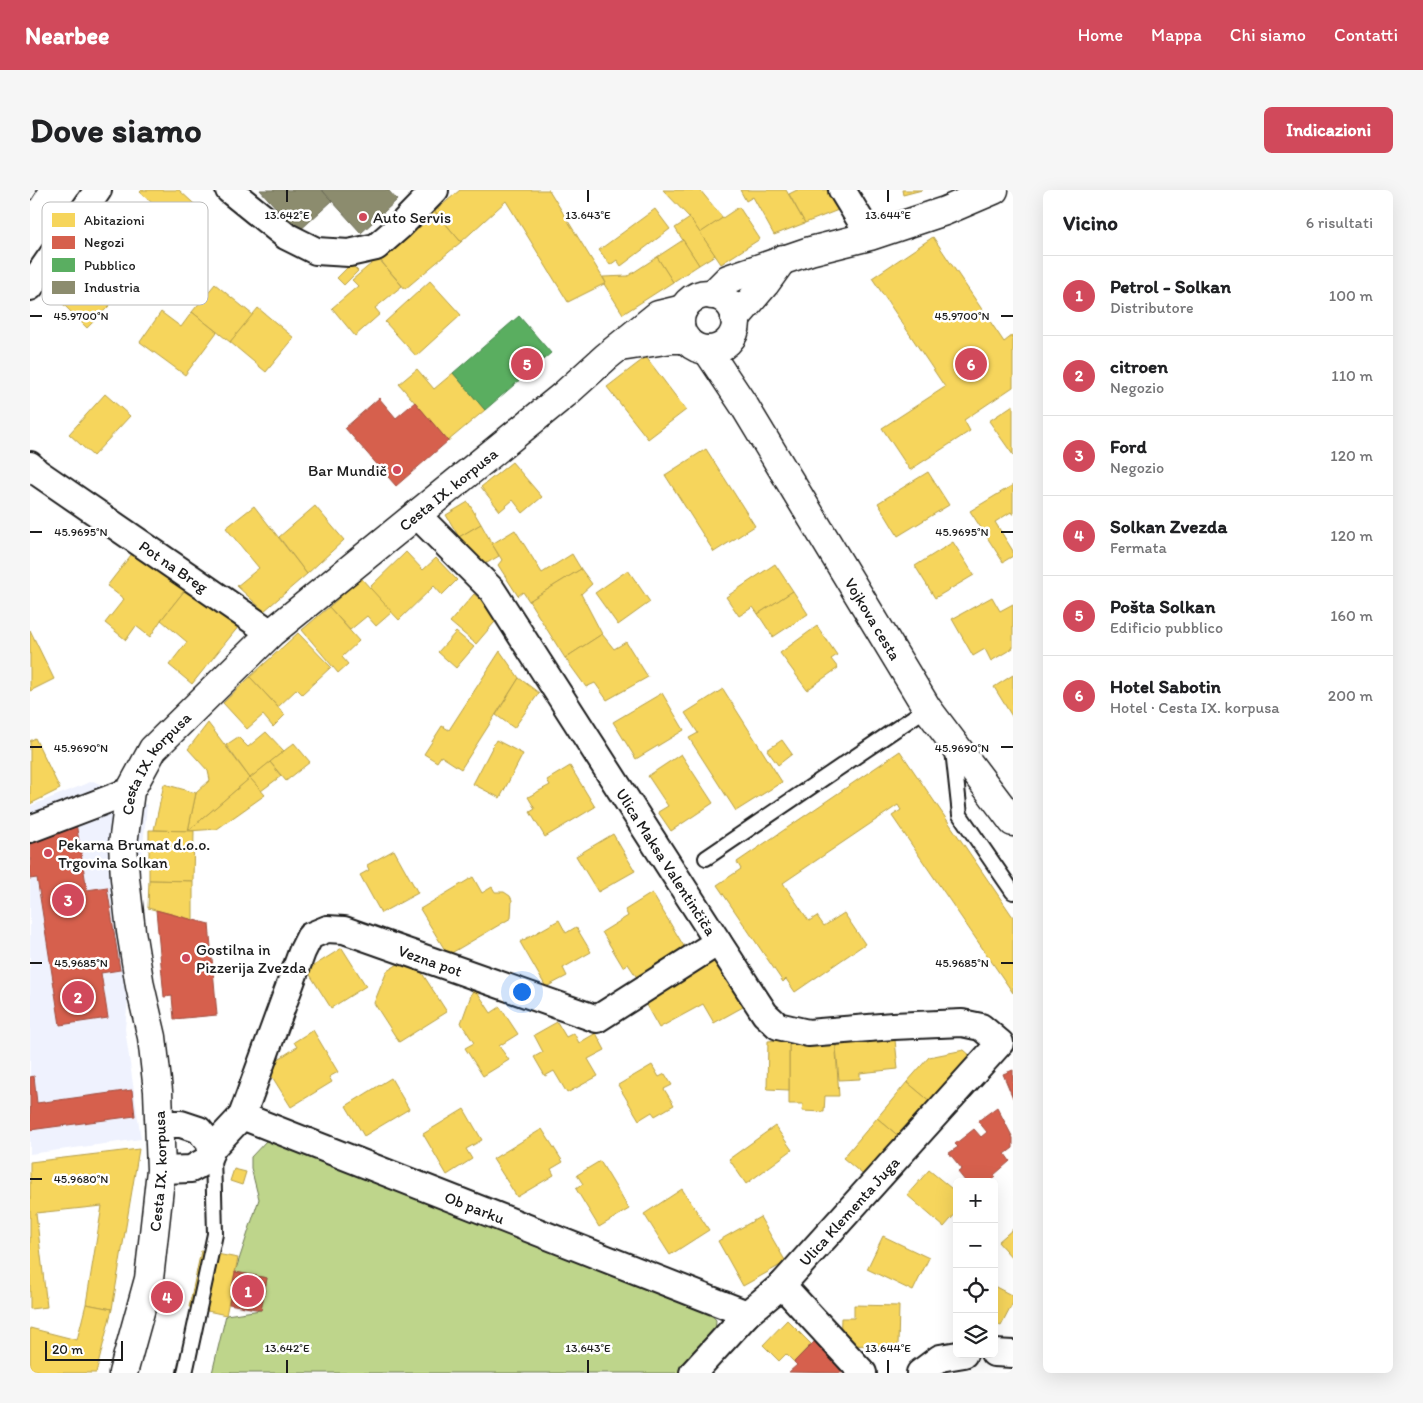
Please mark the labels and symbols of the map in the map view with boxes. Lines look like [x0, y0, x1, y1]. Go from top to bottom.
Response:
legend [42, 202, 208, 305]
text: 13.642°E [264, 208, 310, 222]
place label: Auto Servis [373, 208, 451, 227]
text: 13.643°E [565, 208, 611, 222]
text: 13.644°E [865, 208, 911, 222]
marker: Auto Servis [357, 211, 369, 223]
text: Abitazioni [84, 212, 145, 229]
text: Negozi [84, 234, 124, 251]
text: Pubblico [84, 257, 136, 274]
text: Industria [84, 279, 141, 296]
text: 45.9700°N [53, 309, 109, 323]
text: 45.9700°N [934, 309, 990, 323]
pin: 5 [511, 345, 543, 383]
pin: 6 [955, 345, 987, 383]
street label: Cesta IX. korpusa [395, 443, 502, 535]
place label: Bar Mundič [308, 461, 387, 480]
marker: Bar Mundič [391, 464, 403, 476]
text: 45.9695°N [54, 525, 108, 539]
text: 45.9695°N [935, 525, 989, 539]
street label: Pot na Breg [136, 536, 212, 597]
street label: Vojkova cesta [840, 574, 905, 664]
street label: Cesta IX. korpusa [118, 708, 196, 816]
text: 45.9690°N [54, 741, 108, 755]
text: 45.9690°N [935, 741, 989, 755]
street label: Ulica Maksa Valentinčiča [612, 785, 721, 940]
place label: Pekarna Brumat d.o.o. Trgovina Solkan [58, 835, 210, 872]
marker: Pekarna Brumat d.o.o. Trgovina Solkan [42, 847, 54, 859]
pin: 3 [52, 881, 84, 919]
place label: Gostilna in Pizzerija Zvezda [196, 940, 307, 977]
street label: Vezna pot [396, 941, 465, 981]
marker: Gostilna in Pizzerija Zvezda [180, 952, 192, 964]
text: 45.9685°N [54, 956, 108, 970]
text: 45.9685°N [935, 956, 989, 970]
pin: 2 [62, 978, 94, 1016]
your location [509, 979, 535, 1005]
street label: Cesta IX. korpusa [145, 1110, 171, 1233]
street label: Ulica Klementa Juga [795, 1152, 904, 1270]
text: 45.9680°N [54, 1172, 108, 1186]
street label: Ob parku [442, 1187, 508, 1228]
pin: 1 [232, 1272, 264, 1310]
pin: 4 [151, 1278, 183, 1316]
scale bar [45, 1338, 122, 1361]
text: 13.642°E [264, 1341, 310, 1355]
text: 13.643°E [565, 1341, 611, 1355]
text: 13.644°E [865, 1341, 911, 1355]

